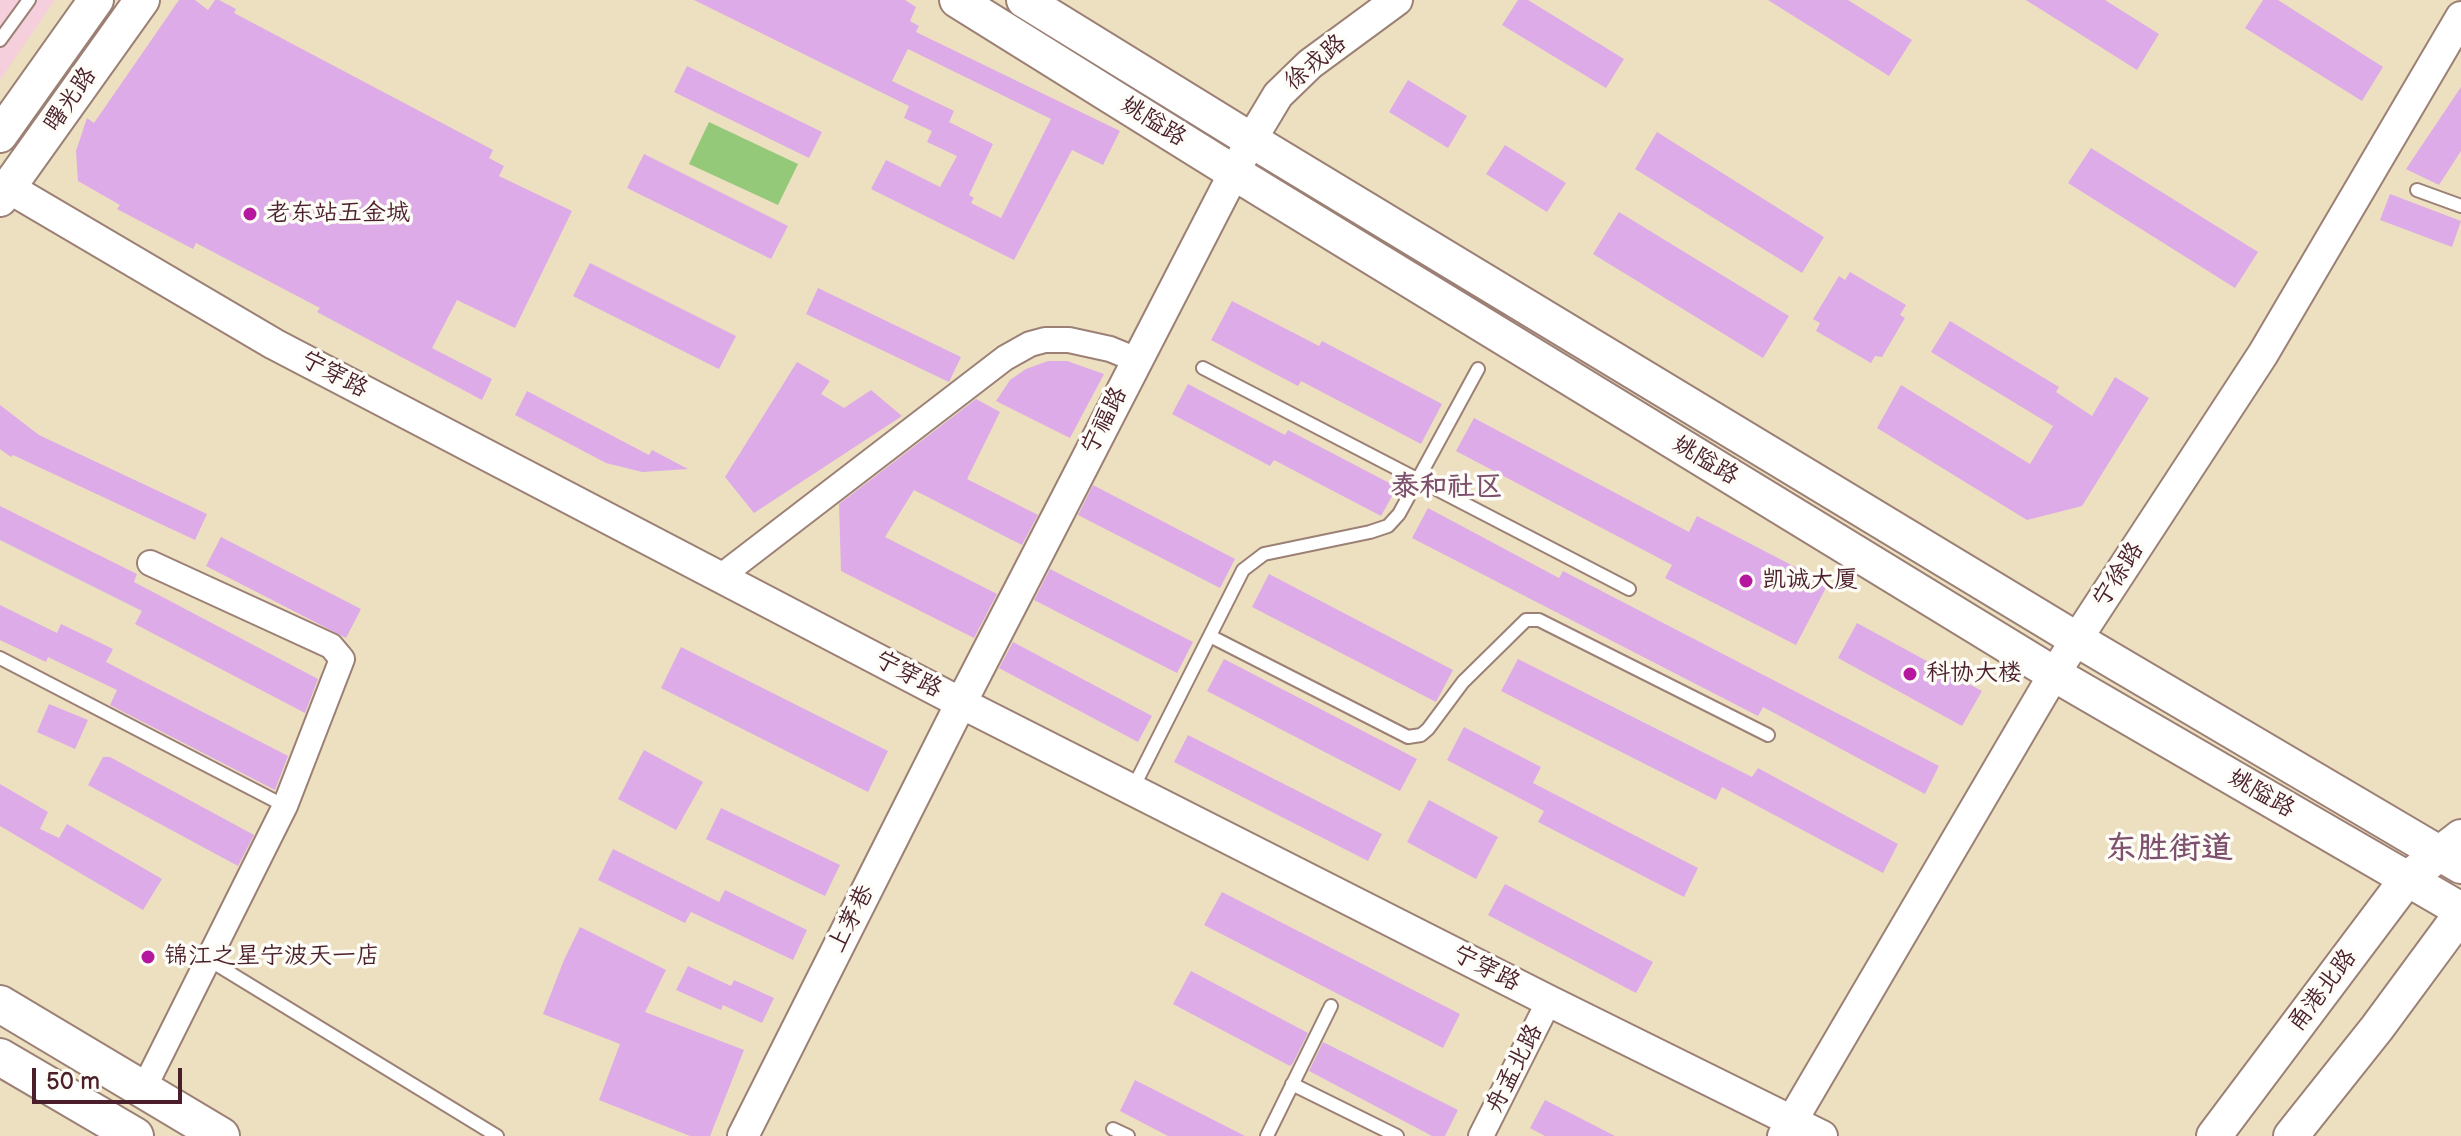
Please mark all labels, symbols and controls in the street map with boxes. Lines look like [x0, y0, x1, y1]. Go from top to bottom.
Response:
street label: 徐戎路 [1279, 29, 1353, 97]
street label: 曙光路 [39, 62, 103, 138]
street label: 姚隘路 [1115, 91, 1191, 153]
place label: 老东站五金城 [266, 200, 410, 228]
marker: 老东站五金城 [241, 205, 259, 223]
street label: 宁穿路 [295, 345, 373, 405]
street label: 宁福路 [1076, 382, 1134, 460]
street label: 姚隘路 [1667, 430, 1743, 492]
district label: 泰和社区 [1391, 471, 1503, 505]
street label: 宁徐路 [2087, 537, 2151, 613]
place label: 凯诚大厦 [1762, 567, 1858, 595]
marker: 凯诚大厦 [1737, 572, 1755, 590]
street label: 宁穿路 [869, 645, 947, 705]
place label: 科协大楼 [1926, 660, 2022, 688]
marker: 科协大楼 [1901, 665, 1919, 683]
street label: 姚隘路 [2223, 764, 2299, 824]
district label: 东胜街道 [2105, 831, 2233, 869]
street label: 上茅巷 [823, 880, 881, 958]
street label: 宁穿路 [1447, 940, 1525, 998]
place label: 锦江之星宁波天一店 [164, 943, 380, 971]
street label: 甬港北路 [2283, 944, 2363, 1038]
marker: 锦江之星宁波天一店 [139, 948, 157, 966]
street label: 舟孟北路 [1480, 1020, 1550, 1118]
scale bar [36, 1052, 186, 1102]
text: 50 m [46, 1067, 100, 1096]

